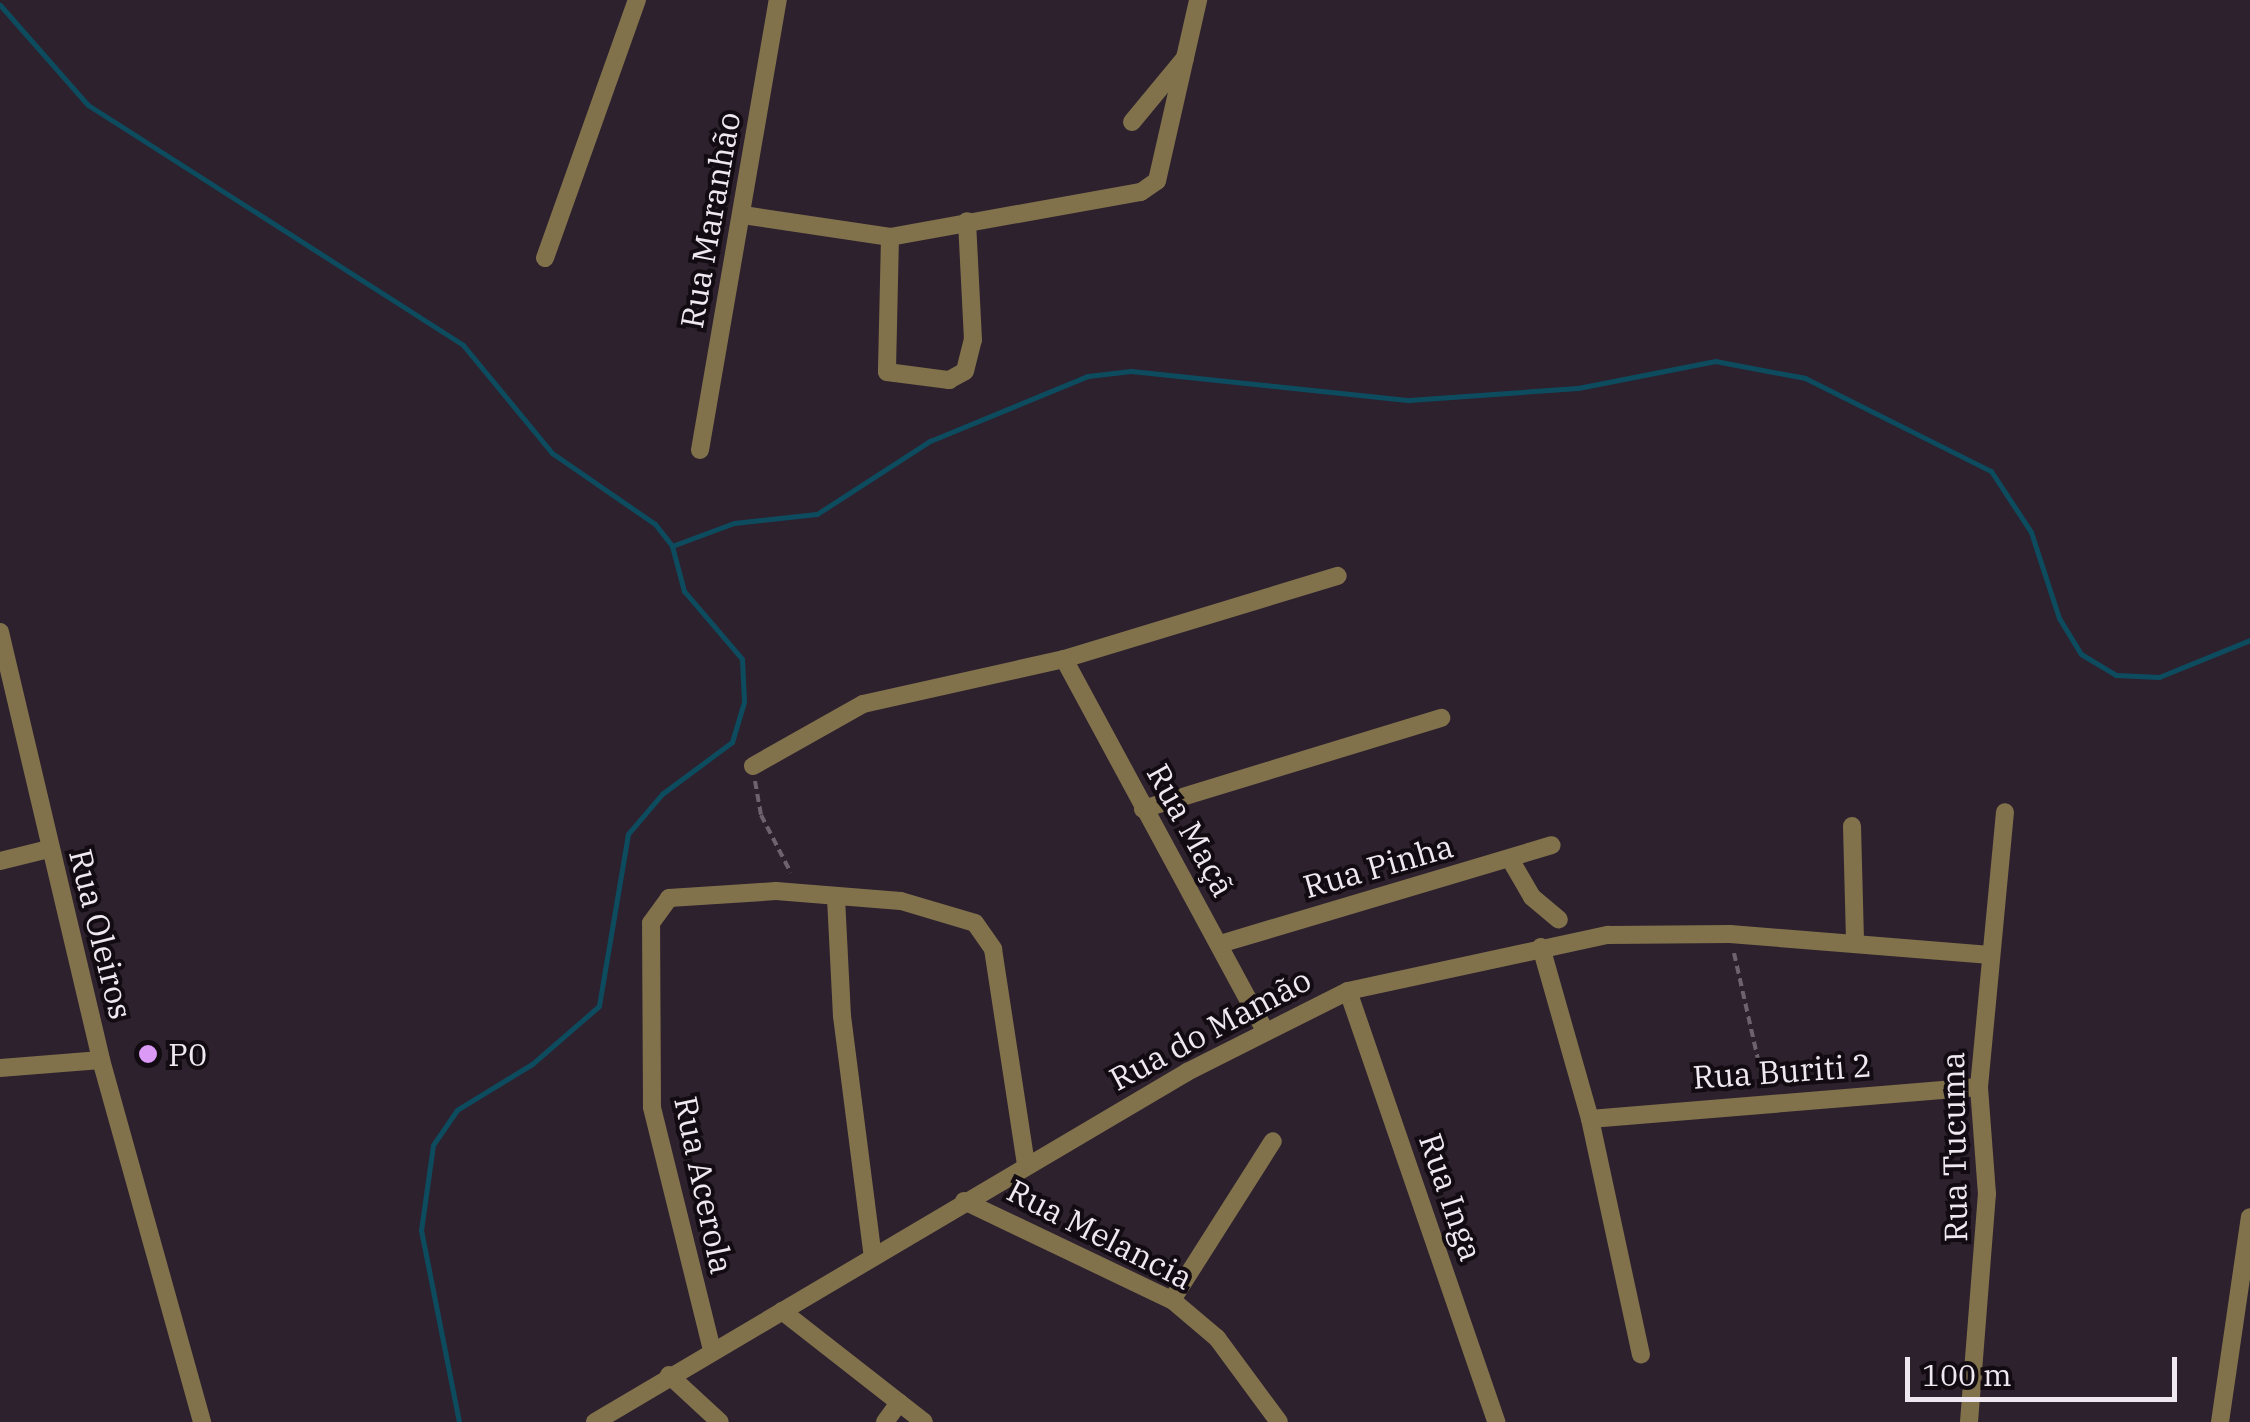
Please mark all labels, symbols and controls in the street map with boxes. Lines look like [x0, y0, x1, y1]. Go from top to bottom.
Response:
street label: Rua Maranhão [672, 109, 748, 331]
street label: Rua Maçã [1139, 757, 1243, 903]
street label: Rua Pinha [1299, 826, 1457, 906]
street label: Rua Oleiros [61, 845, 141, 1023]
street label: Rua do Mamão [1103, 960, 1317, 1098]
place label: P0 [168, 1035, 207, 1073]
marker: P0 [137, 1043, 159, 1065]
street label: Rua Buriti 2 [1691, 1046, 1873, 1096]
street label: Rua Tucuma [1933, 1051, 1975, 1243]
street label: Rua Acerola [666, 1093, 742, 1277]
street label: Rua Inga [1411, 1128, 1491, 1266]
street label: Rua Melancia [1001, 1171, 1199, 1297]
scale bar [1910, 1337, 2182, 1399]
text: 100 m [1922, 1355, 2012, 1394]

